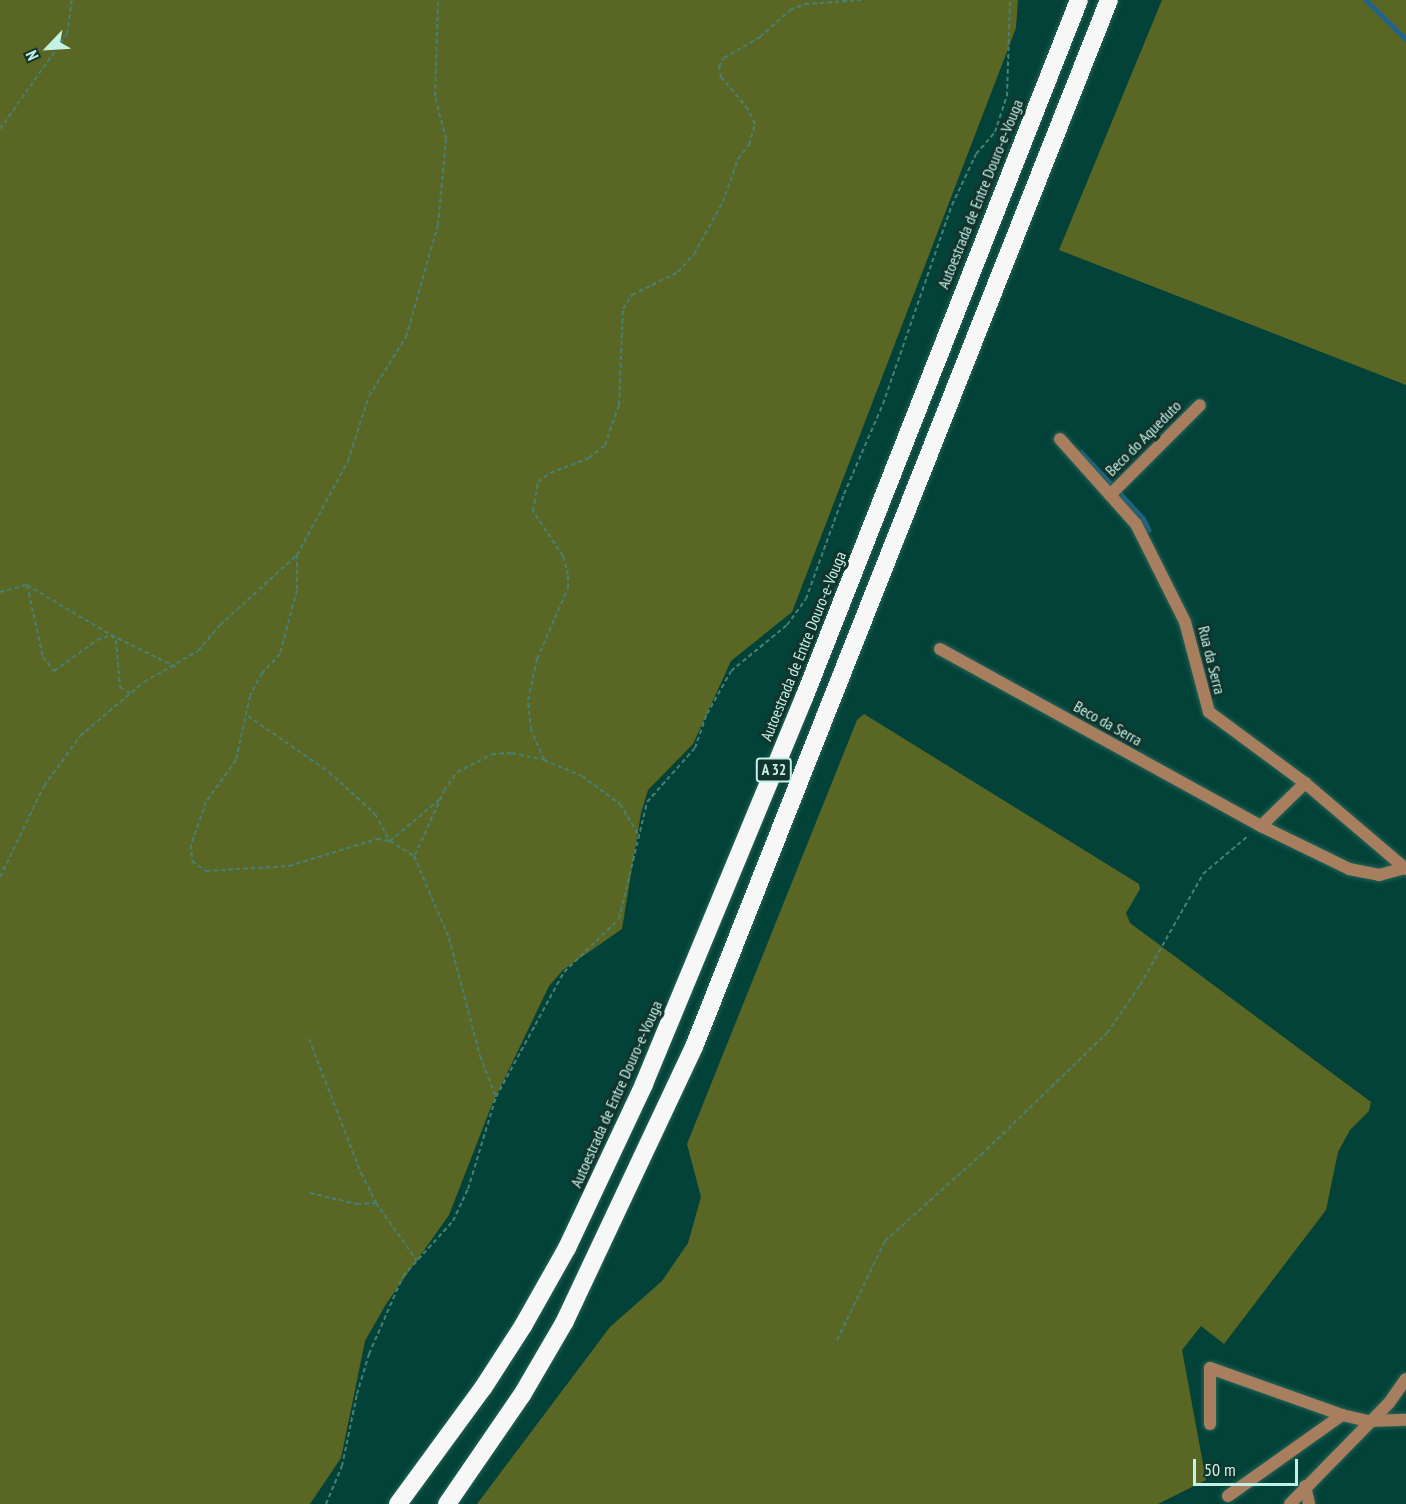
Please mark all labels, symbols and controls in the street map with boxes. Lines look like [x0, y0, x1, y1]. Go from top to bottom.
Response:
north arrow [18, 18, 78, 78]
text: N [21, 47, 43, 64]
street label: Autoestrada de Entre Douro-e-Vouga [933, 97, 1027, 291]
street label: Beco do Aqueduto [1101, 396, 1185, 480]
street label: Autoestrada de Entre Douro-e-Vouga [756, 549, 850, 743]
street label: Rua da Serra [1194, 624, 1230, 696]
street label: Beco da Serra [1071, 696, 1145, 750]
road number: A 32 [754, 758, 794, 782]
street label: Autoestrada de Entre Douro-e-Vouga [566, 998, 666, 1190]
scale bar [1196, 1447, 1301, 1485]
text: 50 m [1204, 1458, 1236, 1481]

